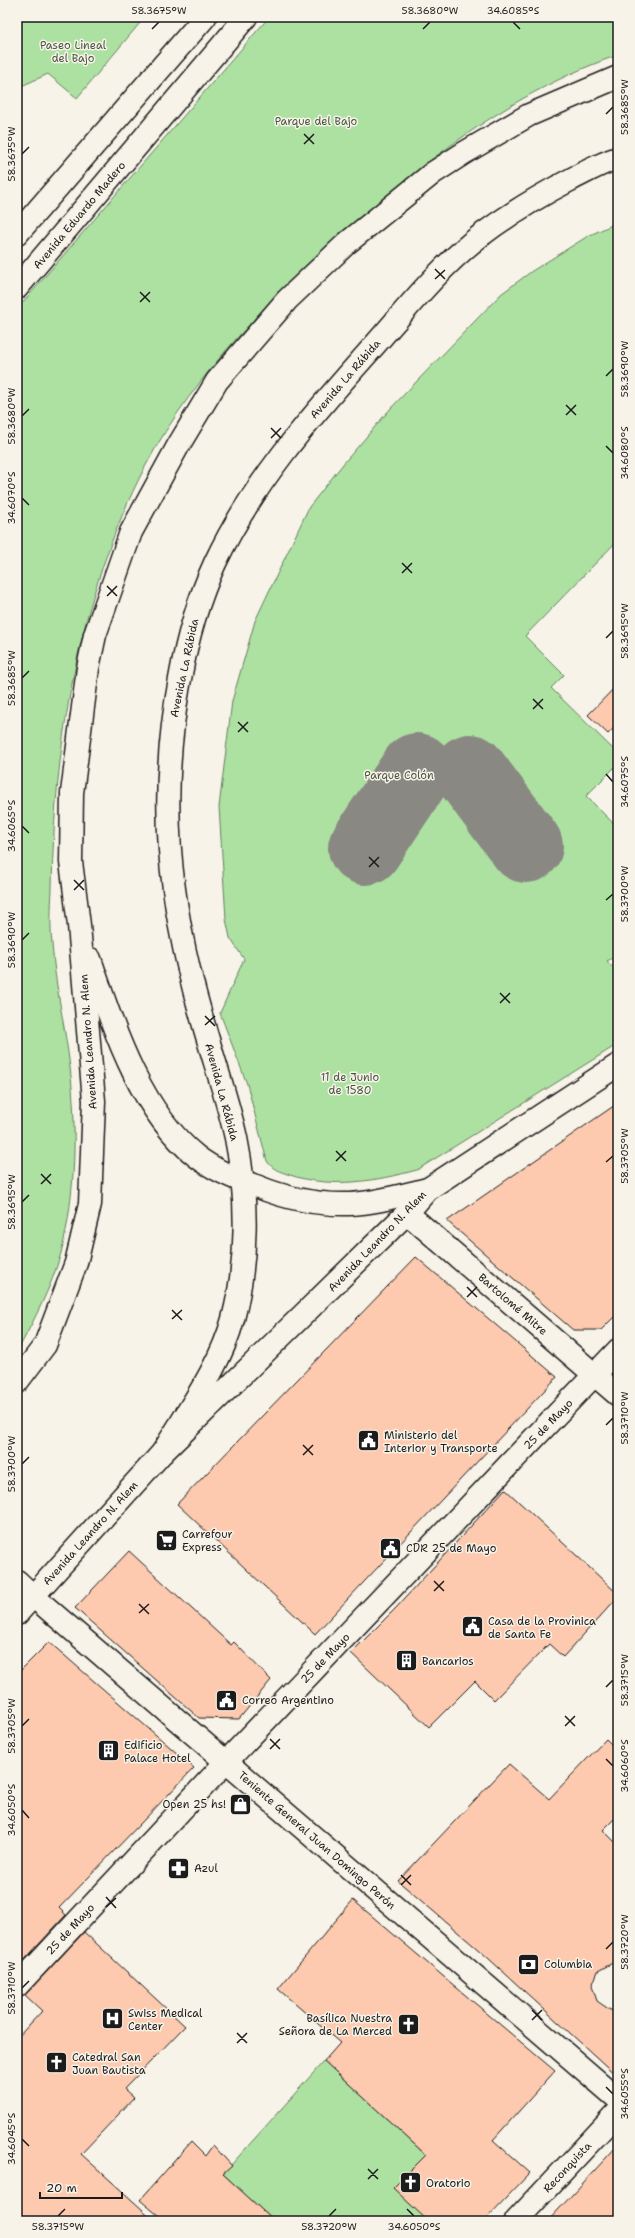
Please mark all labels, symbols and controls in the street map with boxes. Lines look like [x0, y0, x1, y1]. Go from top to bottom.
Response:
text: 58.3675°W [131, 4, 187, 17]
text: 58.3680°W [402, 4, 459, 17]
text: 34.6085°S [487, 4, 540, 17]
park label: Paseo Lineal del Bajo [40, 38, 107, 66]
text: 58.3685°W [618, 79, 631, 135]
park label: Parque del Bajo [275, 114, 358, 129]
text: 58.3675°W [5, 126, 18, 182]
street label: Avenida Eduardo Madero [30, 158, 129, 272]
street label: Avenida La Rábida [307, 336, 384, 422]
text: 58.3690°W [618, 340, 631, 397]
text: 58.3680°W [5, 387, 18, 444]
text: 34.6080°S [618, 426, 631, 480]
text: 34.6070°S [5, 471, 18, 525]
text: 58.3695°W [618, 603, 631, 659]
street label: Avenida La Rábida [167, 617, 202, 719]
text: 58.3685°W [5, 650, 18, 706]
text: 34.6075°S [618, 756, 631, 808]
park label: Parque Colón [364, 768, 434, 783]
text: 34.6065°S [5, 799, 18, 852]
text: 58.3700°W [618, 865, 631, 922]
text: 58.3690°W [5, 911, 18, 968]
street label: Avenida Leandro N. Alem [76, 973, 101, 1110]
street label: Avenida La Rábida [201, 1042, 242, 1143]
park label: 11 de Junio de 1580 [321, 1070, 380, 1098]
text: 58.3705°W [618, 1128, 631, 1184]
text: 58.3695°W [5, 1174, 18, 1230]
street label: Avenida Leandro N. Alem [325, 1187, 430, 1295]
street label: Bartolomé Mitre [475, 1270, 551, 1339]
text: 58.3710°W [618, 1391, 631, 1445]
street label: 25 de Mayo [520, 1396, 577, 1453]
public building icon: Ministerio del Interior y Transporte [355, 1428, 381, 1454]
place label: Ministerio del Interior y Transporte [384, 1428, 498, 1456]
text: 58.3700°W [5, 1435, 18, 1492]
street label: Avenida Leandro N. Alem [39, 1478, 142, 1589]
supermarket icon: Carrefour Express [154, 1527, 180, 1553]
place label: Carrefour Express [182, 1527, 233, 1555]
public building icon: CDR 25 de Mayo [378, 1535, 404, 1561]
place label: CDR 25 de Mayo [406, 1541, 497, 1556]
public building icon: Casa de la Provinica de Santa Fe [459, 1614, 485, 1640]
place label: Casa de la Provinica de Santa Fe [488, 1614, 596, 1642]
street label: 25 de Mayo [297, 1630, 354, 1687]
building icon: Bancarios [393, 1648, 419, 1674]
text: 58.3715°W [618, 1653, 631, 1706]
place label: Bancarios [422, 1654, 474, 1669]
public building icon: Correo Argentino [213, 1687, 239, 1713]
place label: Correo Argentino [242, 1693, 334, 1708]
text: 58.3705°W [5, 1698, 18, 1754]
building icon: Edificio Palace Hotel [96, 1738, 122, 1764]
place label: Edificio Palace Hotel [124, 1738, 191, 1766]
text: 34.6060°S [618, 1739, 631, 1793]
street label: Teniente General Juan Domingo Perón [235, 1768, 399, 1913]
text: 34.6050°S [5, 1783, 18, 1836]
shop icon: Open 25 hs! [228, 1791, 254, 1817]
place label: Open 25 hs! [162, 1797, 226, 1812]
pharmacy icon: Azul [166, 1855, 192, 1881]
place label: Azul [194, 1861, 218, 1876]
street label: 25 de Mayo [43, 1900, 98, 1958]
text: 58.3720°W [618, 1914, 631, 1970]
bank icon: Columbia [515, 1951, 541, 1977]
place label: Columbia [544, 1957, 592, 1972]
text: 58.3710°W [5, 1961, 18, 2015]
hospital icon: Swiss Medical Center [100, 2006, 126, 2032]
place label: Swiss Medical Center [128, 2006, 203, 2034]
place label: Basílica Nuestra Señora de La Merced [279, 2011, 392, 2039]
church icon: Basílica Nuestra Señora de La Merced [395, 2011, 421, 2037]
church icon: Catedral San Juan Bautista [44, 2050, 70, 2076]
place label: Catedral San Juan Bautista [72, 2050, 146, 2078]
text: 34.6055°S [618, 2068, 631, 2120]
text: 34.6045°S [5, 2112, 18, 2165]
street label: Reconquista [540, 2139, 595, 2196]
church icon: Oratorio [398, 2170, 424, 2196]
scale bar [40, 2174, 122, 2200]
place label: Oratorio [426, 2176, 471, 2191]
text: 20 m [46, 2180, 77, 2196]
text: 58.3715°W [32, 2220, 85, 2233]
text: 58.3720°W [301, 2220, 357, 2233]
text: 34.6050°S [388, 2220, 441, 2233]

